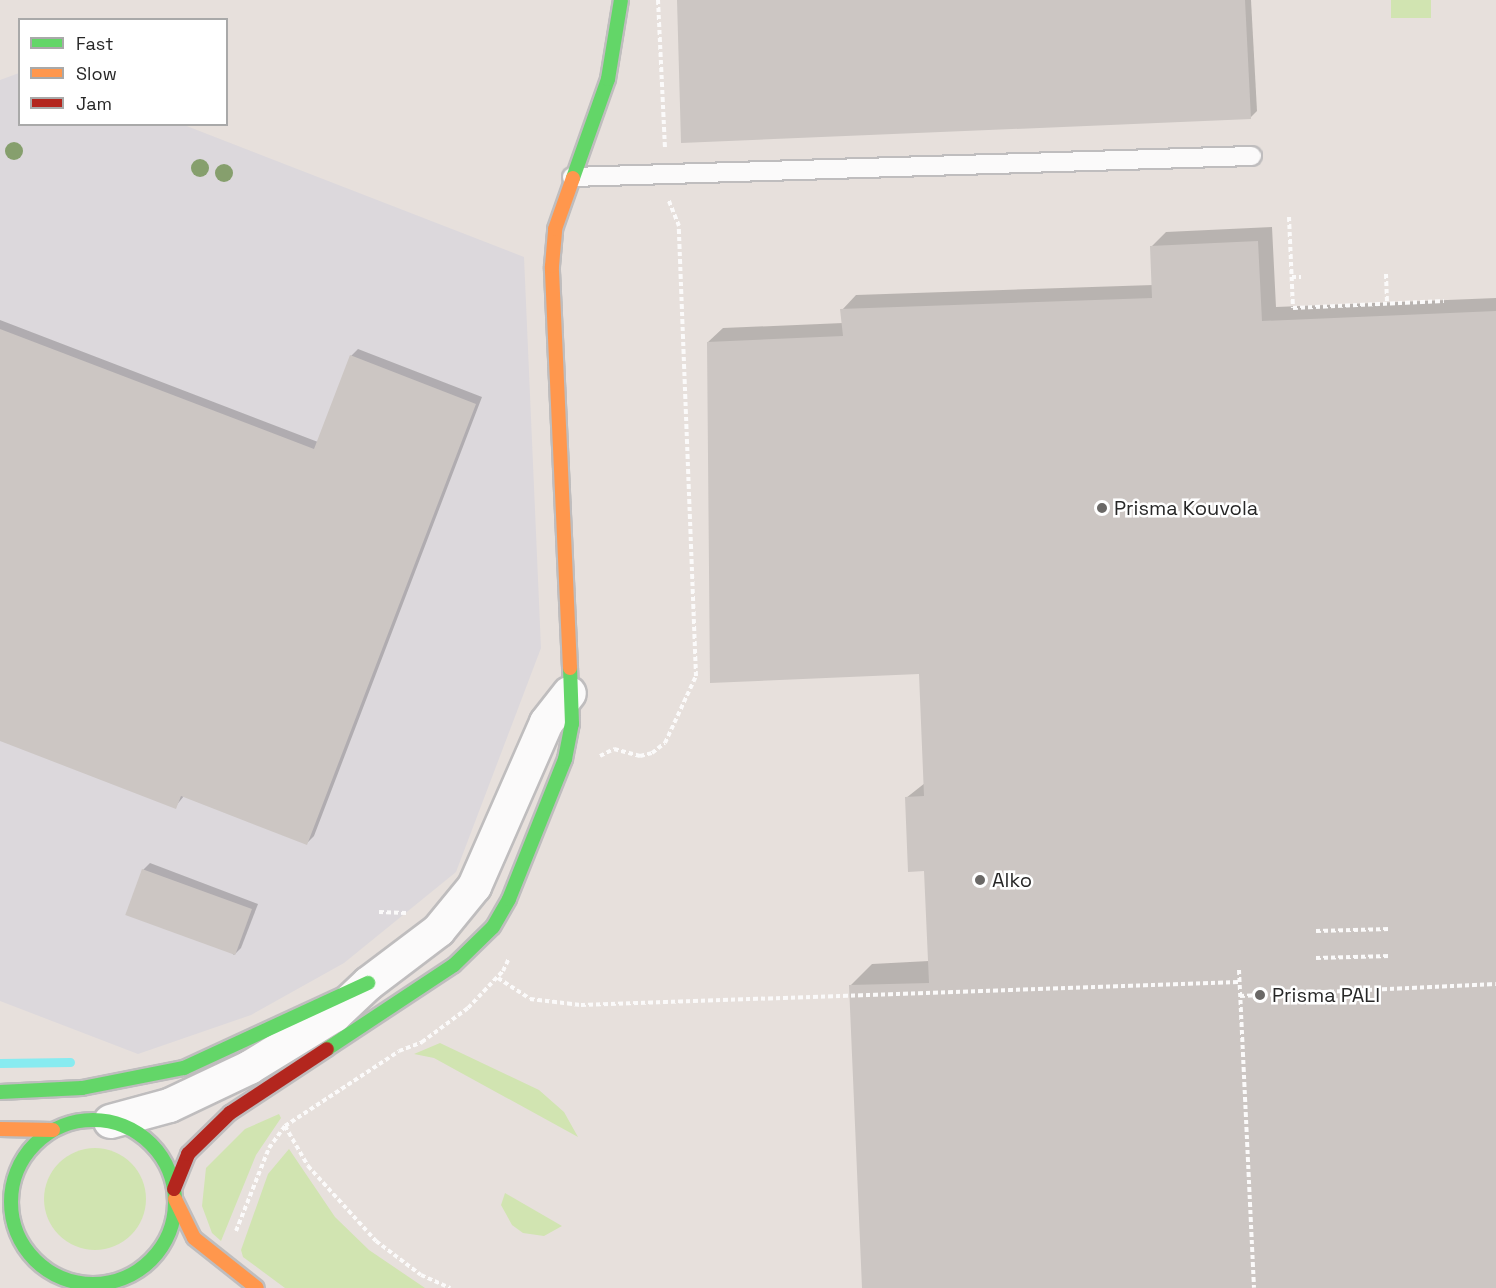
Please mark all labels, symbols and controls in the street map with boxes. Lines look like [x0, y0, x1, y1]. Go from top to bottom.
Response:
legend [18, 18, 228, 126]
text: Fast [76, 32, 113, 55]
text: Slow [76, 62, 117, 85]
text: Jam [76, 92, 112, 115]
place label: Prisma Kouvola [1114, 496, 1258, 520]
marker: Prisma Kouvola [1095, 501, 1109, 515]
place label: Alko [992, 868, 1032, 892]
marker: Alko [973, 873, 987, 887]
place label: Prisma PALI [1272, 983, 1380, 1007]
marker: Prisma PALI [1253, 988, 1267, 1002]

